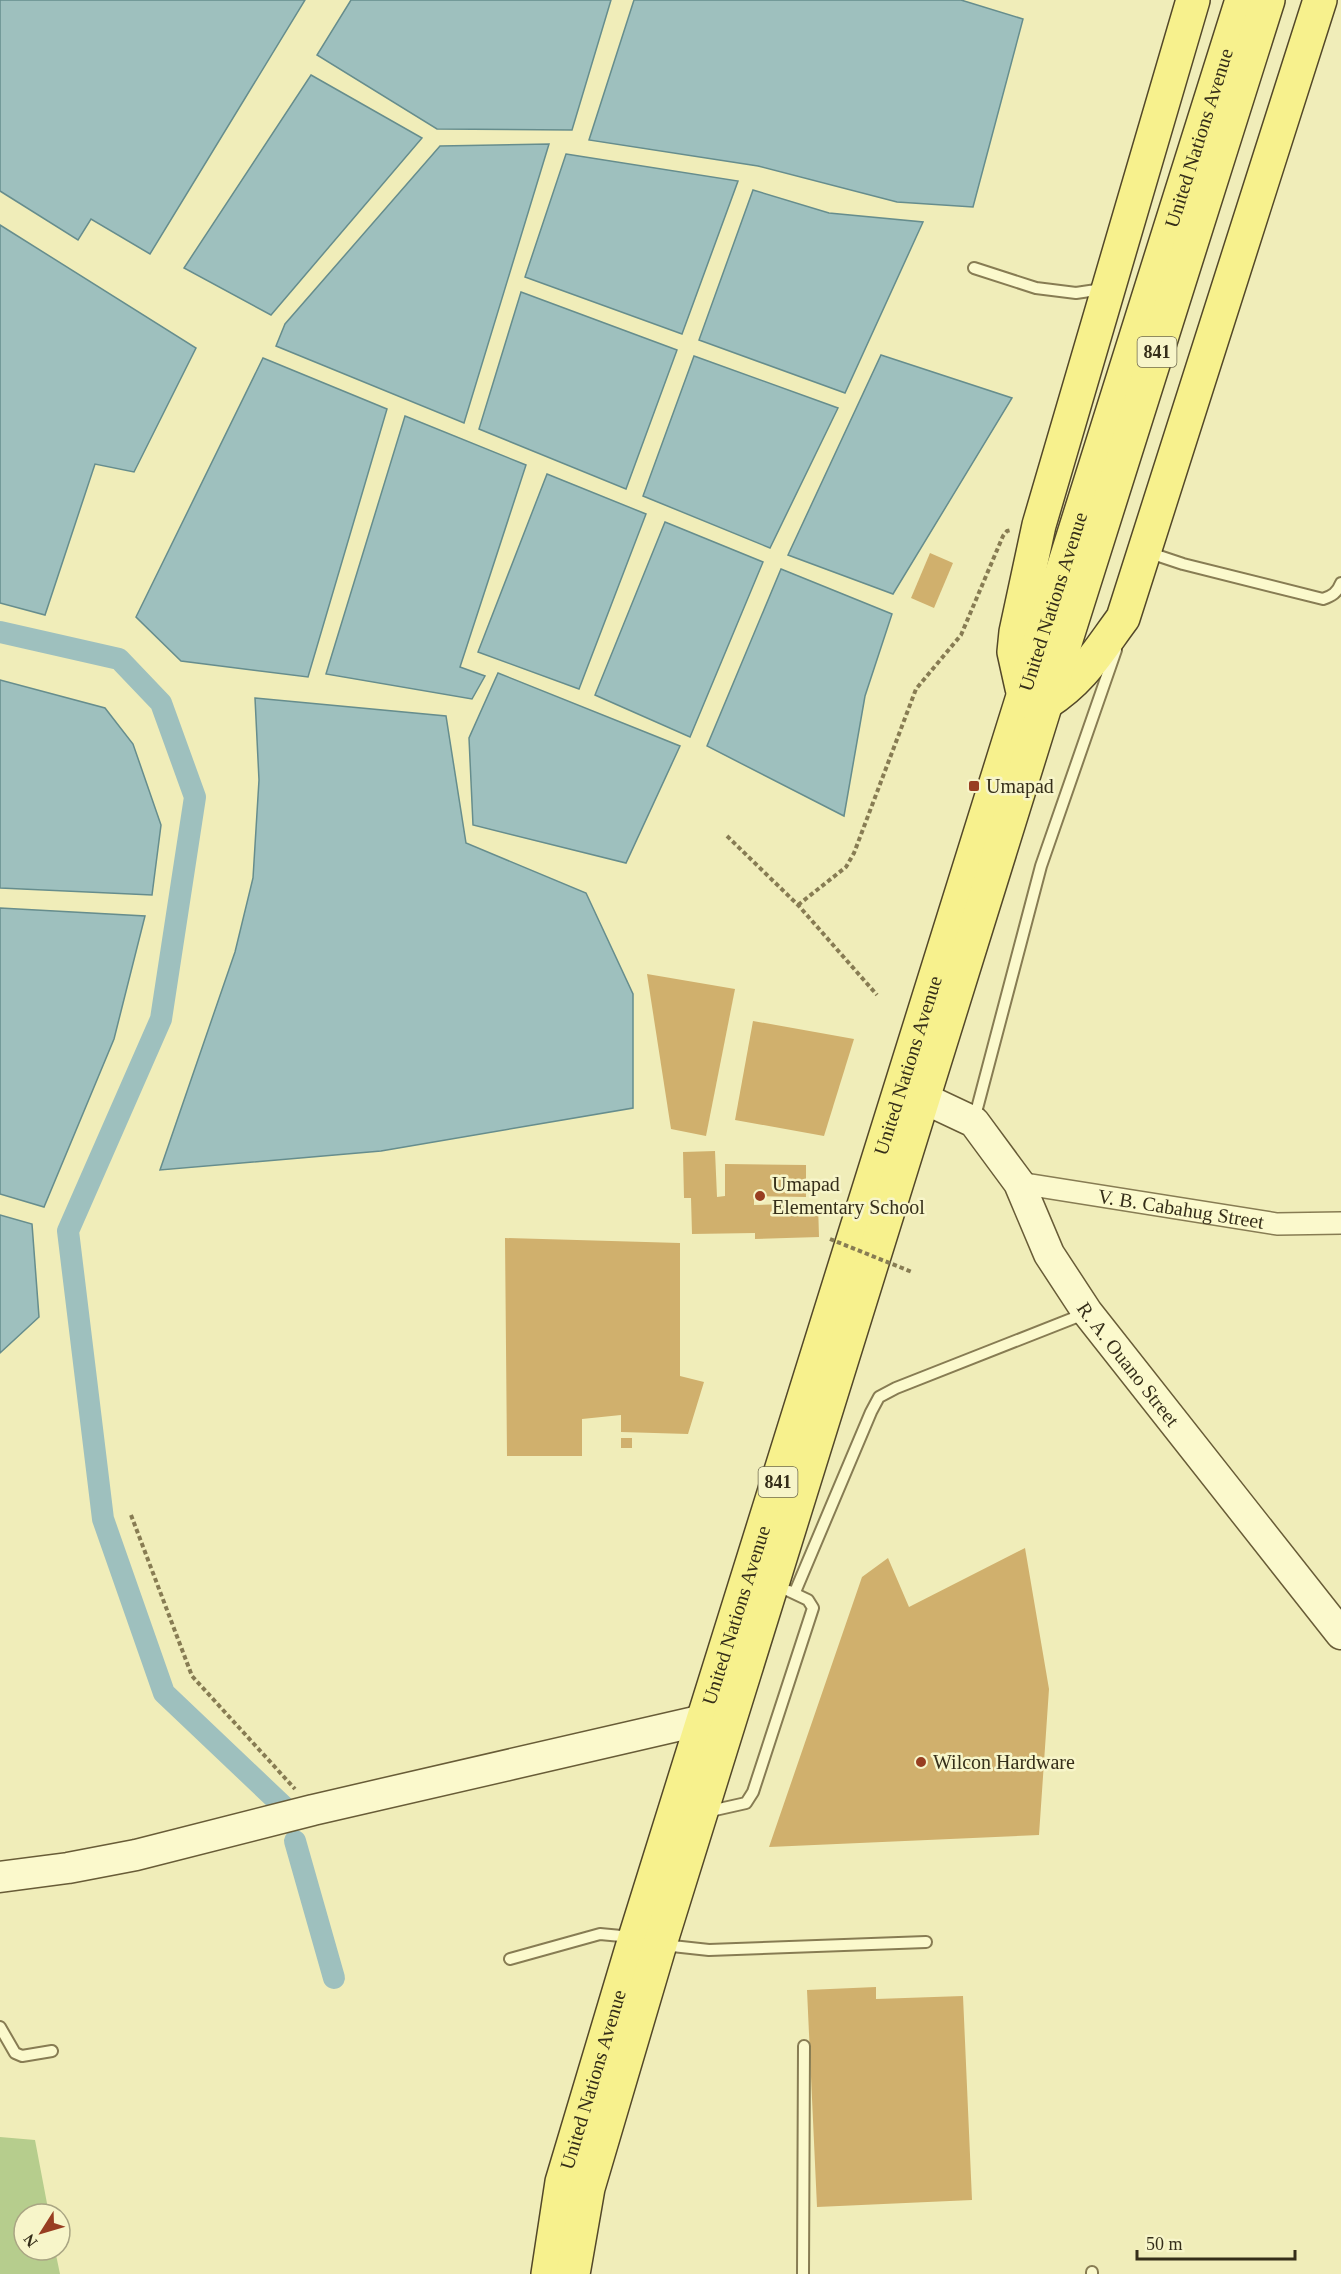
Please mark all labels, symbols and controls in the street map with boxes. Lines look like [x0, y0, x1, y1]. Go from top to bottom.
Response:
street label: United Nations Avenue [1160, 46, 1237, 230]
road number: 841 [1138, 337, 1176, 367]
street label: United Nations Avenue [1014, 509, 1091, 694]
place label: Umapad [986, 775, 1054, 798]
marker: Umapad [967, 779, 981, 793]
street label: United Nations Avenue [869, 973, 946, 1158]
place label: Umapad Elementary School [772, 1173, 925, 1219]
street label: V. B. Cabahug Street [1096, 1185, 1266, 1233]
marker: Umapad Elementary School [753, 1189, 767, 1203]
street label: R. A. Ouano Street [1073, 1298, 1184, 1431]
road number: 841 [758, 1467, 798, 1497]
street label: United Nations Avenue [698, 1523, 774, 1707]
place label: Wilcon Hardware [933, 1751, 1075, 1773]
marker: Wilcon Hardware [914, 1755, 928, 1769]
street label: United Nations Avenue [555, 1987, 630, 2172]
north arrow [12, 2202, 72, 2262]
scale bar [1137, 2223, 1294, 2261]
text: N [20, 2231, 41, 2250]
text: 50 m [1146, 2234, 1183, 2254]

